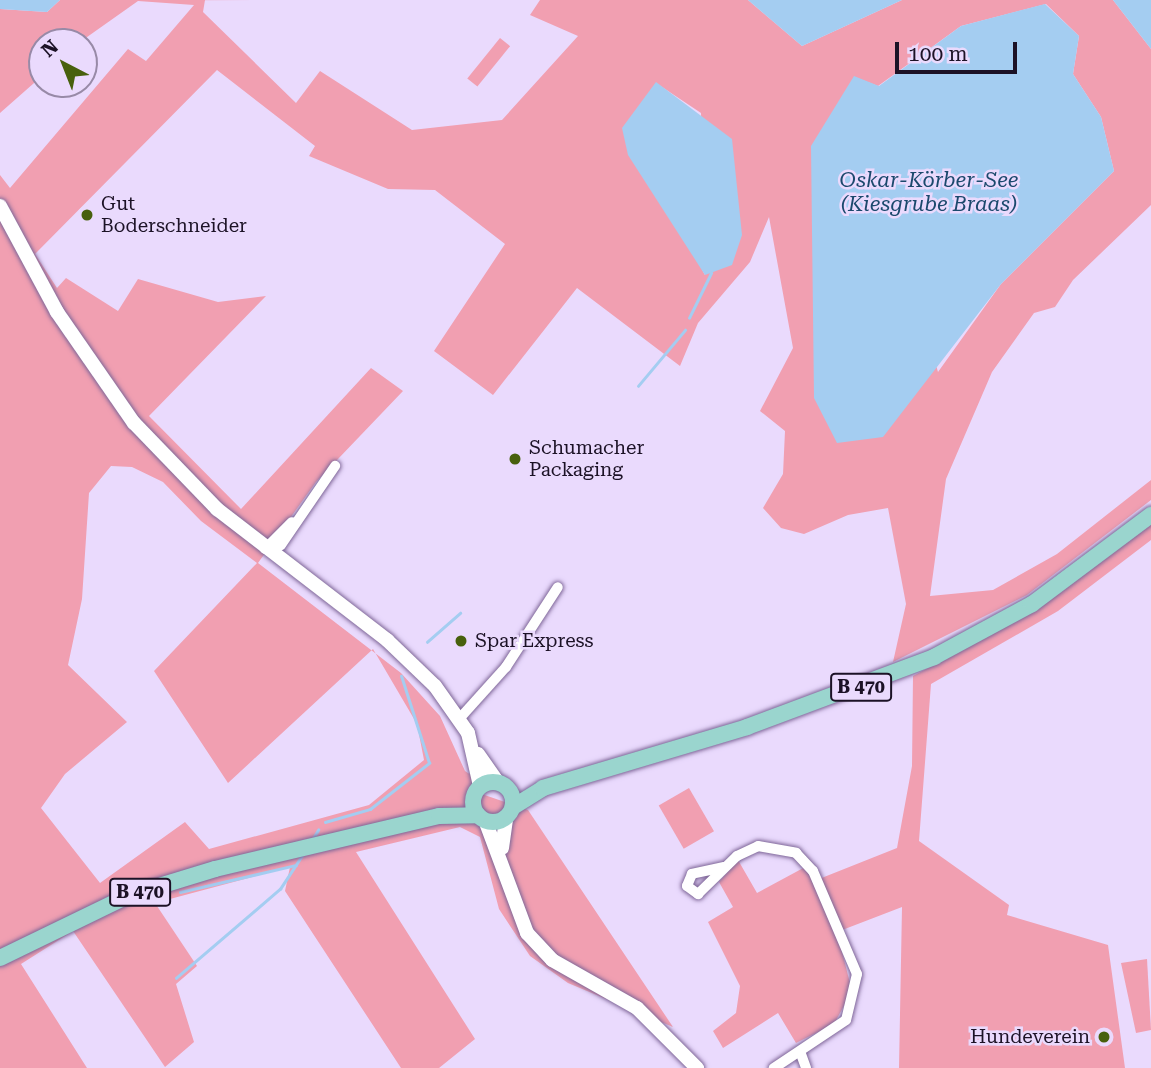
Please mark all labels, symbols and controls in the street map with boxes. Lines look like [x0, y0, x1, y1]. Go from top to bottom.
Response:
north arrow [28, 28, 98, 98]
scale bar [899, 28, 1021, 72]
text: N [37, 35, 63, 62]
text: 100 m [908, 42, 968, 66]
water label: Oskar-Körber-See (Kiesgrube Braas) [840, 167, 1018, 217]
place label: Gut Boderschneider [101, 193, 247, 237]
marker: Gut Boderschneider [79, 207, 95, 223]
place label: Schumacher Packaging [529, 437, 644, 481]
marker: Schumacher Packaging [507, 451, 523, 467]
place label: Spar Express [475, 630, 594, 652]
marker: Spar Express [453, 633, 469, 649]
road number: B 470 [830, 672, 892, 702]
road number: B 470 [108, 878, 172, 906]
place label: Hundeverein [970, 1026, 1090, 1048]
marker: Hundeverein [1096, 1029, 1112, 1045]

